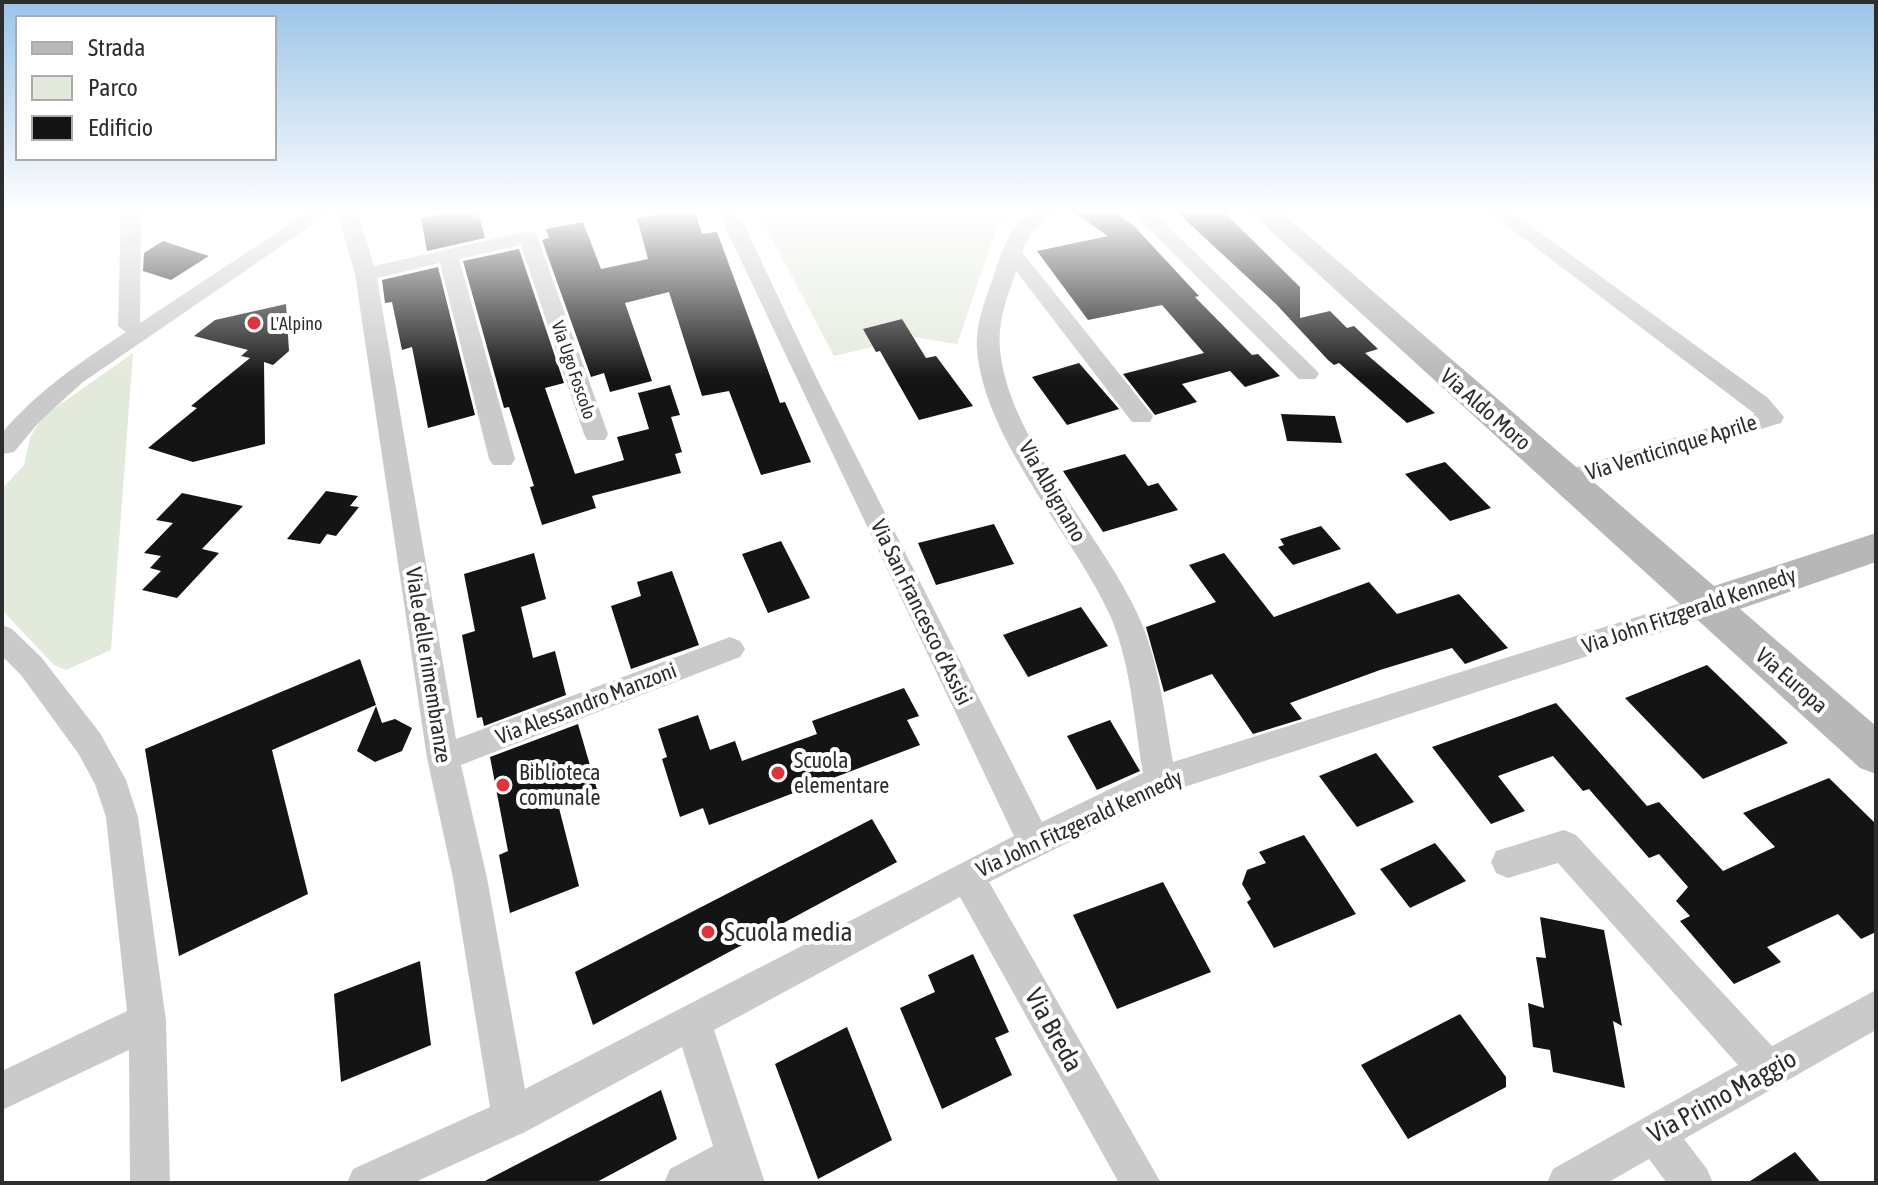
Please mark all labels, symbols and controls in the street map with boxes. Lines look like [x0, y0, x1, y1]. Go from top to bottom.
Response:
legend [16, 16, 276, 160]
text: Strada [88, 34, 145, 61]
text: Parco [88, 74, 138, 101]
text: Edificio [88, 114, 153, 141]
place label: L'Alpino [270, 313, 322, 334]
marker: L'Alpino [245, 314, 263, 332]
street label: Via Ugo Foscolo [547, 318, 601, 422]
street label: Via Aldo Moro [1436, 363, 1536, 455]
street label: Via Venticinque Aprile [1582, 409, 1760, 485]
street label: Via Albignano [1014, 436, 1092, 546]
street label: Via San Francesco d'Assisi [866, 515, 978, 709]
street label: Via John Fitzgerald Kennedy [1579, 561, 1799, 659]
street label: Viale delle rimembranze [401, 565, 457, 765]
street label: Via Europa [1751, 642, 1833, 718]
street label: Via Alessandro Manzoni [492, 657, 680, 749]
place label: Scuola elementare [794, 747, 889, 798]
place label: Biblioteca comunale [519, 759, 601, 810]
marker: Scuola elementare [769, 764, 787, 782]
street label: Via John Fitzgerald Kennedy [972, 764, 1186, 882]
marker: Biblioteca comunale [494, 776, 512, 794]
place label: Scuola media [724, 917, 853, 947]
marker: Scuola media [699, 923, 717, 941]
street label: Via Breda [1019, 983, 1089, 1077]
street label: Via Primo Maggio [1643, 1043, 1801, 1149]

